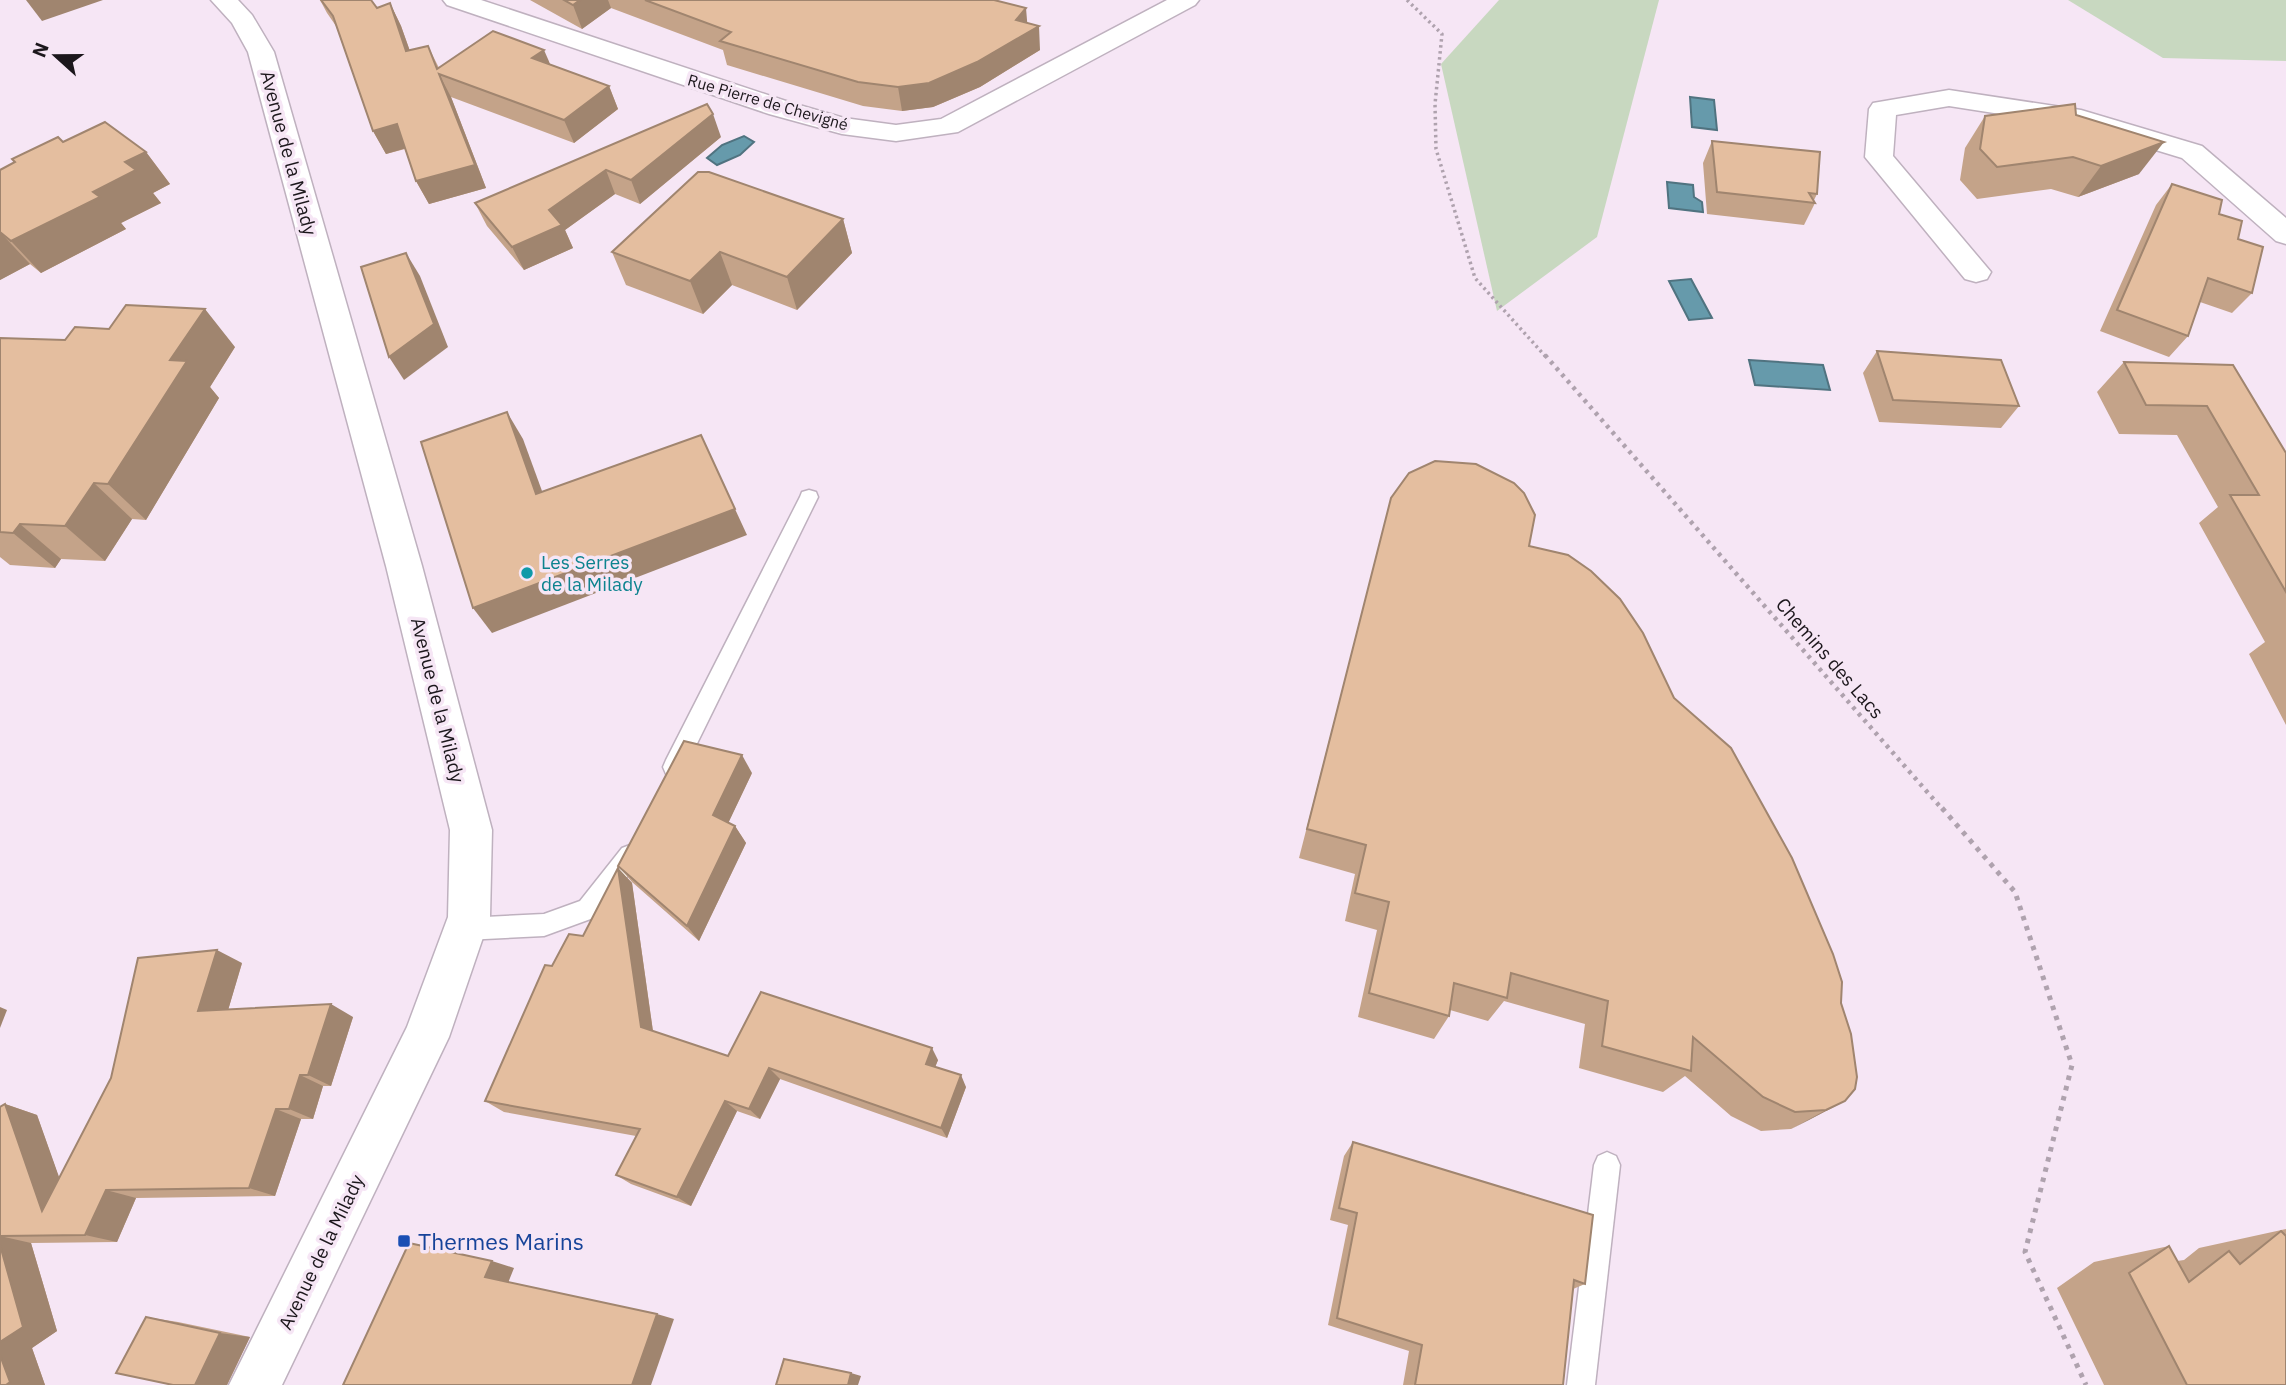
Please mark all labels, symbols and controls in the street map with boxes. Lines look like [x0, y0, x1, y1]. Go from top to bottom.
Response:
north arrow [21, 21, 91, 91]
text: N [26, 39, 54, 61]
street label: Avenue de la Milady [255, 68, 323, 239]
street label: Rue Pierre de Chevigné [685, 69, 851, 135]
place label: Les Serres de la Milady [541, 550, 643, 596]
marker: Les Serres de la Milady [519, 565, 535, 581]
street label: Chemins des Lacs [1771, 593, 1889, 723]
street label: Avenue de la Milady [406, 615, 470, 786]
street label: Avenue de la Milady [273, 1170, 369, 1334]
place label: Thermes Marins [418, 1226, 584, 1256]
marker: Thermes Marins [396, 1233, 412, 1249]

